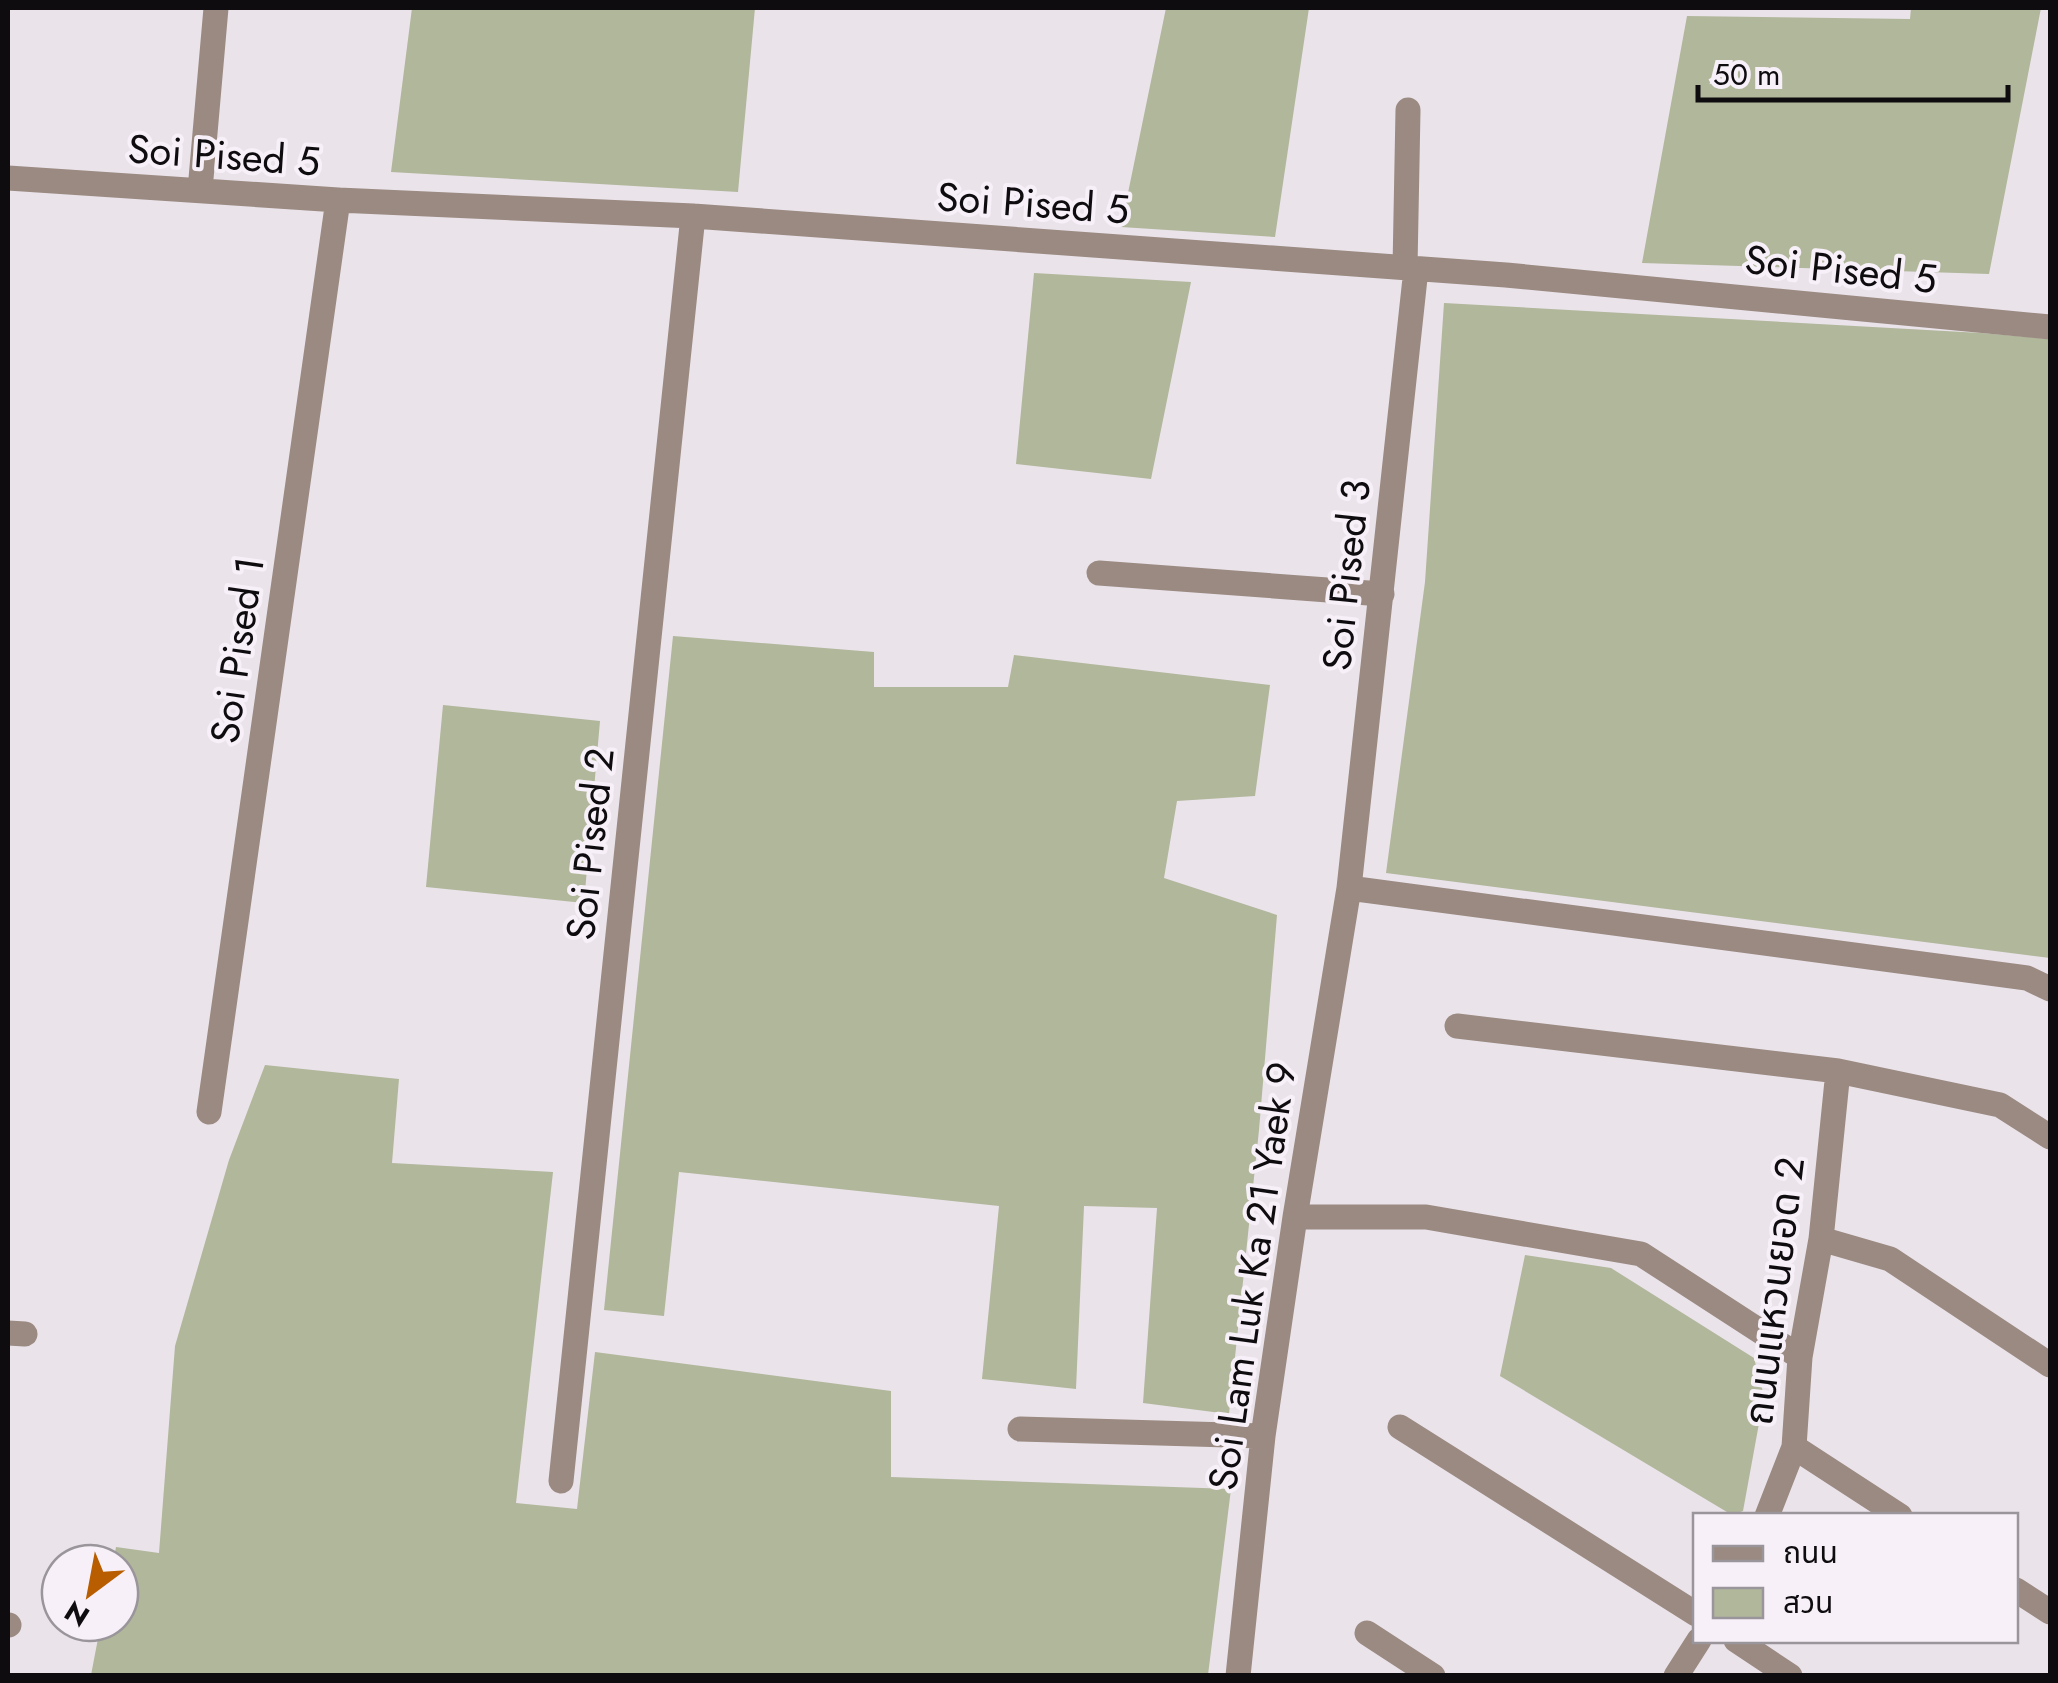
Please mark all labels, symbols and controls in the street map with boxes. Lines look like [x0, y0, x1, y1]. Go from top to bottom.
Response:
scale bar [1698, 40, 2008, 102]
text: 50 m [1713, 53, 1780, 96]
street label: Soi Pised 5 [126, 119, 322, 191]
street label: Soi Pised 5 [935, 167, 1131, 239]
street label: Soi Pised 5 [1742, 230, 1940, 308]
street label: Soi Pised 3 [1307, 477, 1385, 673]
street label: Soi Pised 1 [195, 553, 279, 747]
street label: Soi Pised 2 [551, 745, 629, 943]
street label: Soi Lam Luk Ka 21 Yaek 9 [1193, 1058, 1311, 1494]
street label: ถนนแหวนยอด 2 [1729, 1154, 1819, 1428]
legend [1693, 1513, 2018, 1643]
text: ถนน [1783, 1531, 1838, 1574]
north arrow [40, 1543, 140, 1643]
text: สวน [1783, 1581, 1833, 1624]
text: N [57, 1591, 97, 1637]

